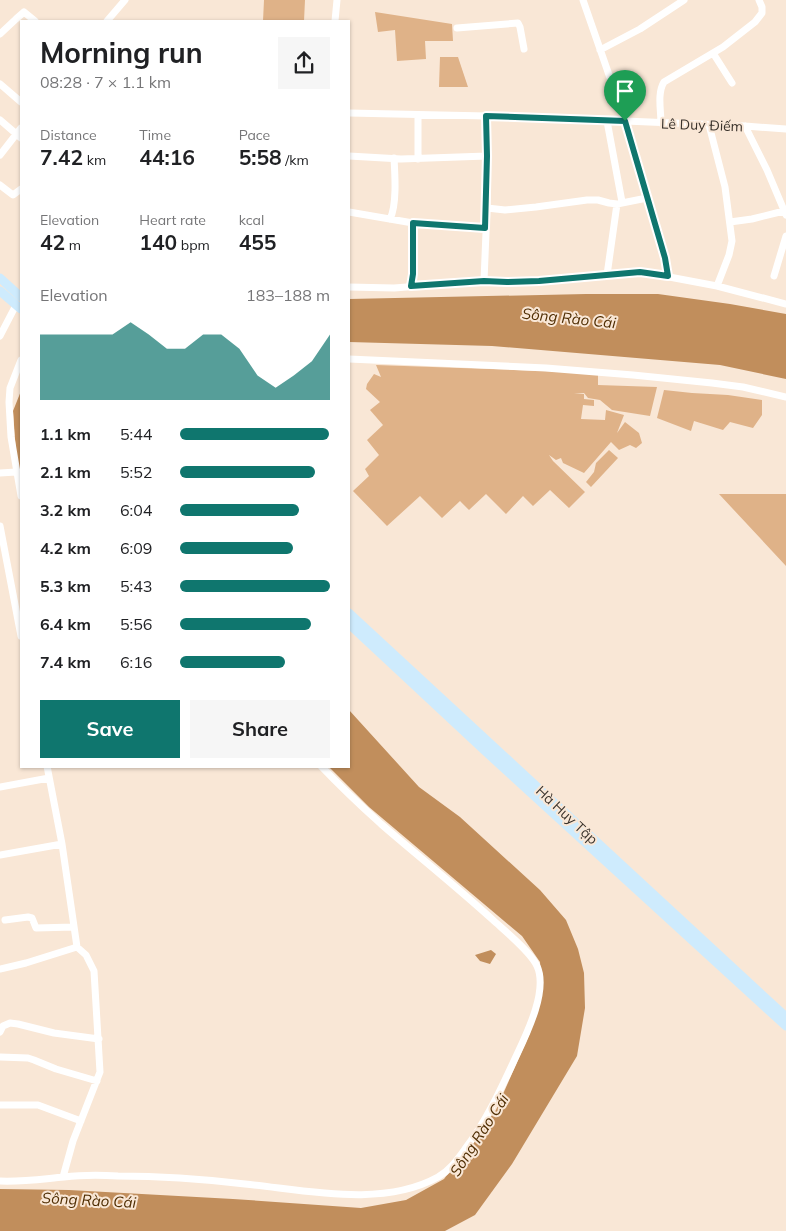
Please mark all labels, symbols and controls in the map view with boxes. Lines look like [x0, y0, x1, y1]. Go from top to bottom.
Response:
text: Morning run [40, 35, 203, 70]
button: share [278, 37, 330, 89]
pin [604, 70, 646, 121]
text: 08:28 · 7 × 1.1 km [40, 72, 171, 92]
icon: arrive [611, 77, 639, 105]
street label: Lê Duy Điếm [661, 115, 743, 135]
text: Distance [40, 126, 97, 144]
text: Time [139, 126, 171, 144]
text: Pace [239, 126, 270, 144]
text: 7.42 [40, 144, 83, 170]
text: 44:16 [139, 144, 195, 170]
text: 5:58 [239, 144, 282, 170]
text: km [83, 151, 106, 169]
text: /km [282, 151, 309, 169]
text: Elevation [40, 211, 99, 229]
text: Heart rate [139, 211, 206, 229]
text: kcal [239, 211, 264, 229]
text: 42 [40, 229, 65, 255]
text: 140 [139, 229, 177, 255]
text: 455 [239, 229, 276, 255]
text: m [65, 236, 81, 254]
text: bpm [177, 236, 210, 254]
text: Elevation [40, 285, 108, 305]
text: 183–188 m [246, 285, 330, 305]
water label: Sông Rào Cái [521, 304, 617, 332]
text: 1.1 km [40, 424, 91, 444]
text: 5:44 [120, 424, 152, 444]
text: 2.1 km [40, 462, 91, 482]
text: 5:52 [120, 462, 152, 482]
text: 3.2 km [40, 500, 91, 520]
text: 6:04 [120, 500, 152, 520]
text: 4.2 km [40, 538, 91, 558]
text: 6:09 [120, 538, 152, 558]
text: 5.3 km [40, 576, 91, 596]
text: 5:43 [120, 576, 152, 596]
text: 6.4 km [40, 614, 91, 634]
text: 5:56 [120, 614, 152, 634]
text: 7.4 km [40, 652, 91, 672]
text: 6:16 [120, 652, 152, 672]
button: Save [40, 700, 180, 758]
button: Share [190, 700, 330, 758]
street label: Hà Huy Tập [532, 782, 602, 848]
water label: Sông Rào Cái [445, 1090, 513, 1180]
water label: Sông Rào Cái [41, 1188, 137, 1212]

